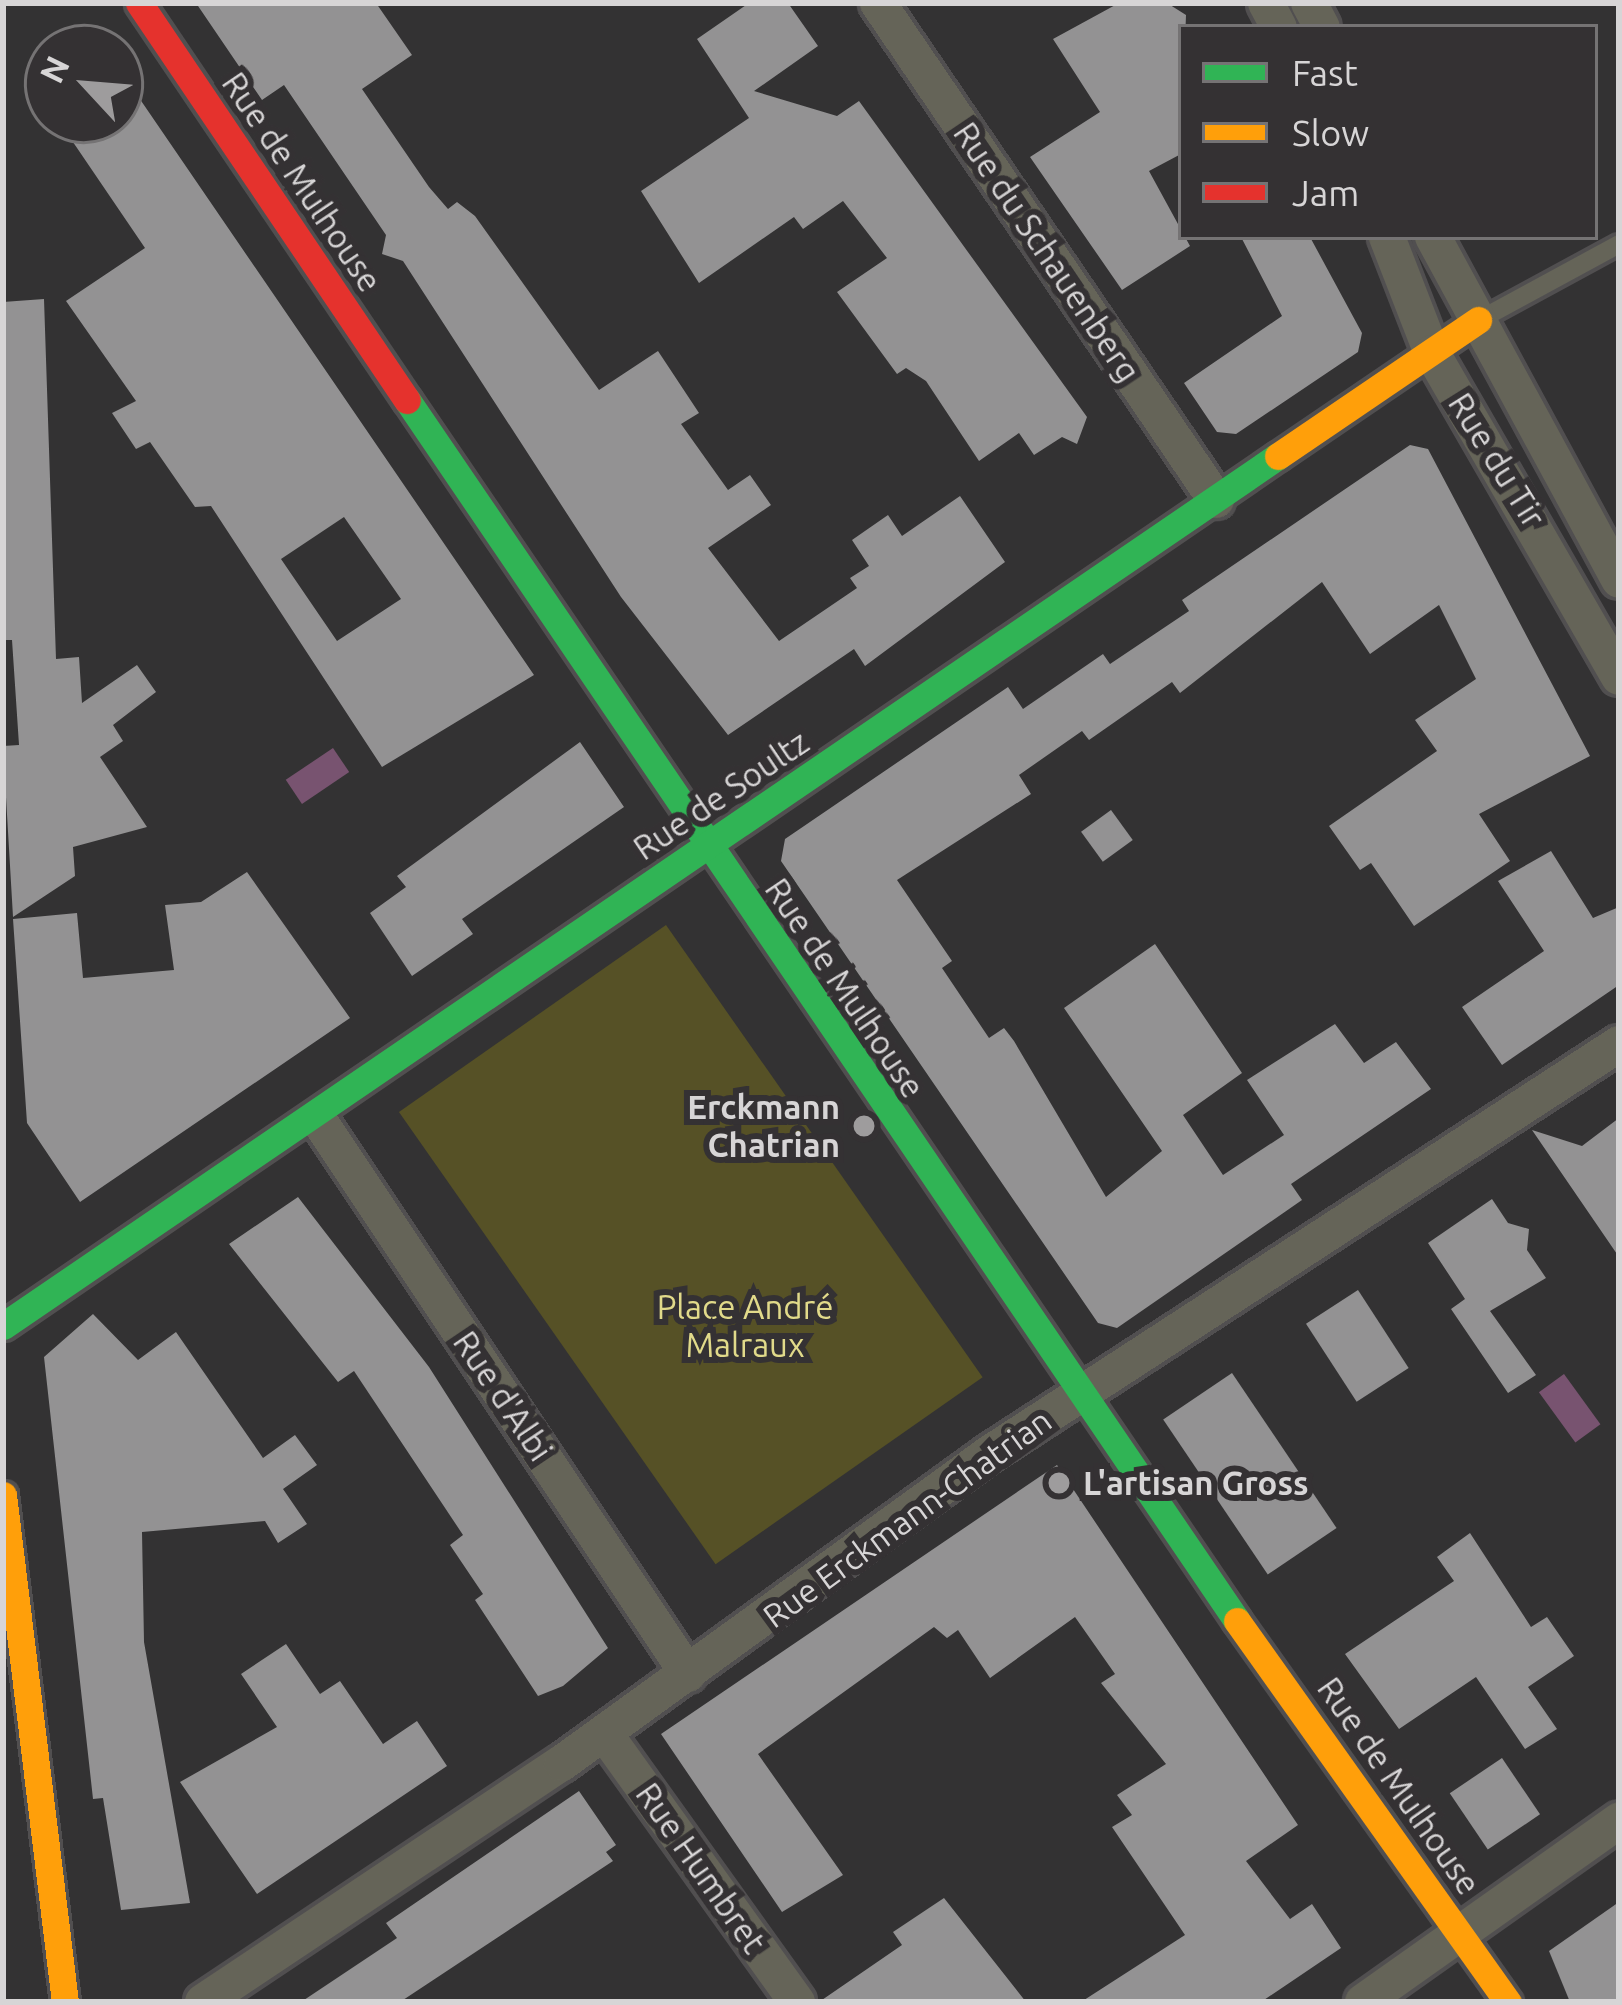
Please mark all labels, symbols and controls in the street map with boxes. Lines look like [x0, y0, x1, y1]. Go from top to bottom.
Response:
north arrow [24, 24, 144, 144]
legend [1178, 24, 1598, 240]
text: N [32, 50, 76, 88]
text: Fast [1292, 52, 1358, 93]
street label: Rue de Mulhouse [214, 65, 390, 299]
text: Slow [1292, 112, 1369, 153]
street label: Rue du Schauenberg [946, 115, 1148, 389]
text: Jam [1292, 172, 1359, 213]
street label: Rue du Tir [1440, 386, 1554, 534]
street label: Rue de Soultz [626, 722, 816, 868]
street label: Rue de Mulhouse [757, 871, 933, 1105]
place label: Erckmann Chatrian [687, 1087, 840, 1165]
marker: Erckmann Chatrian [851, 1113, 877, 1139]
park label: Place André Malraux [657, 1287, 833, 1365]
street label: Rue d'Albi [445, 1324, 561, 1468]
street label: Rue Erckmann-Chatrian [755, 1400, 1059, 1636]
place label: L'artisan Gross [1083, 1463, 1309, 1503]
marker: L'artisan Gross [1046, 1470, 1072, 1496]
street label: Rue de Mulhouse [1309, 1670, 1489, 1902]
street label: Rue Humbret [628, 1775, 774, 1961]

